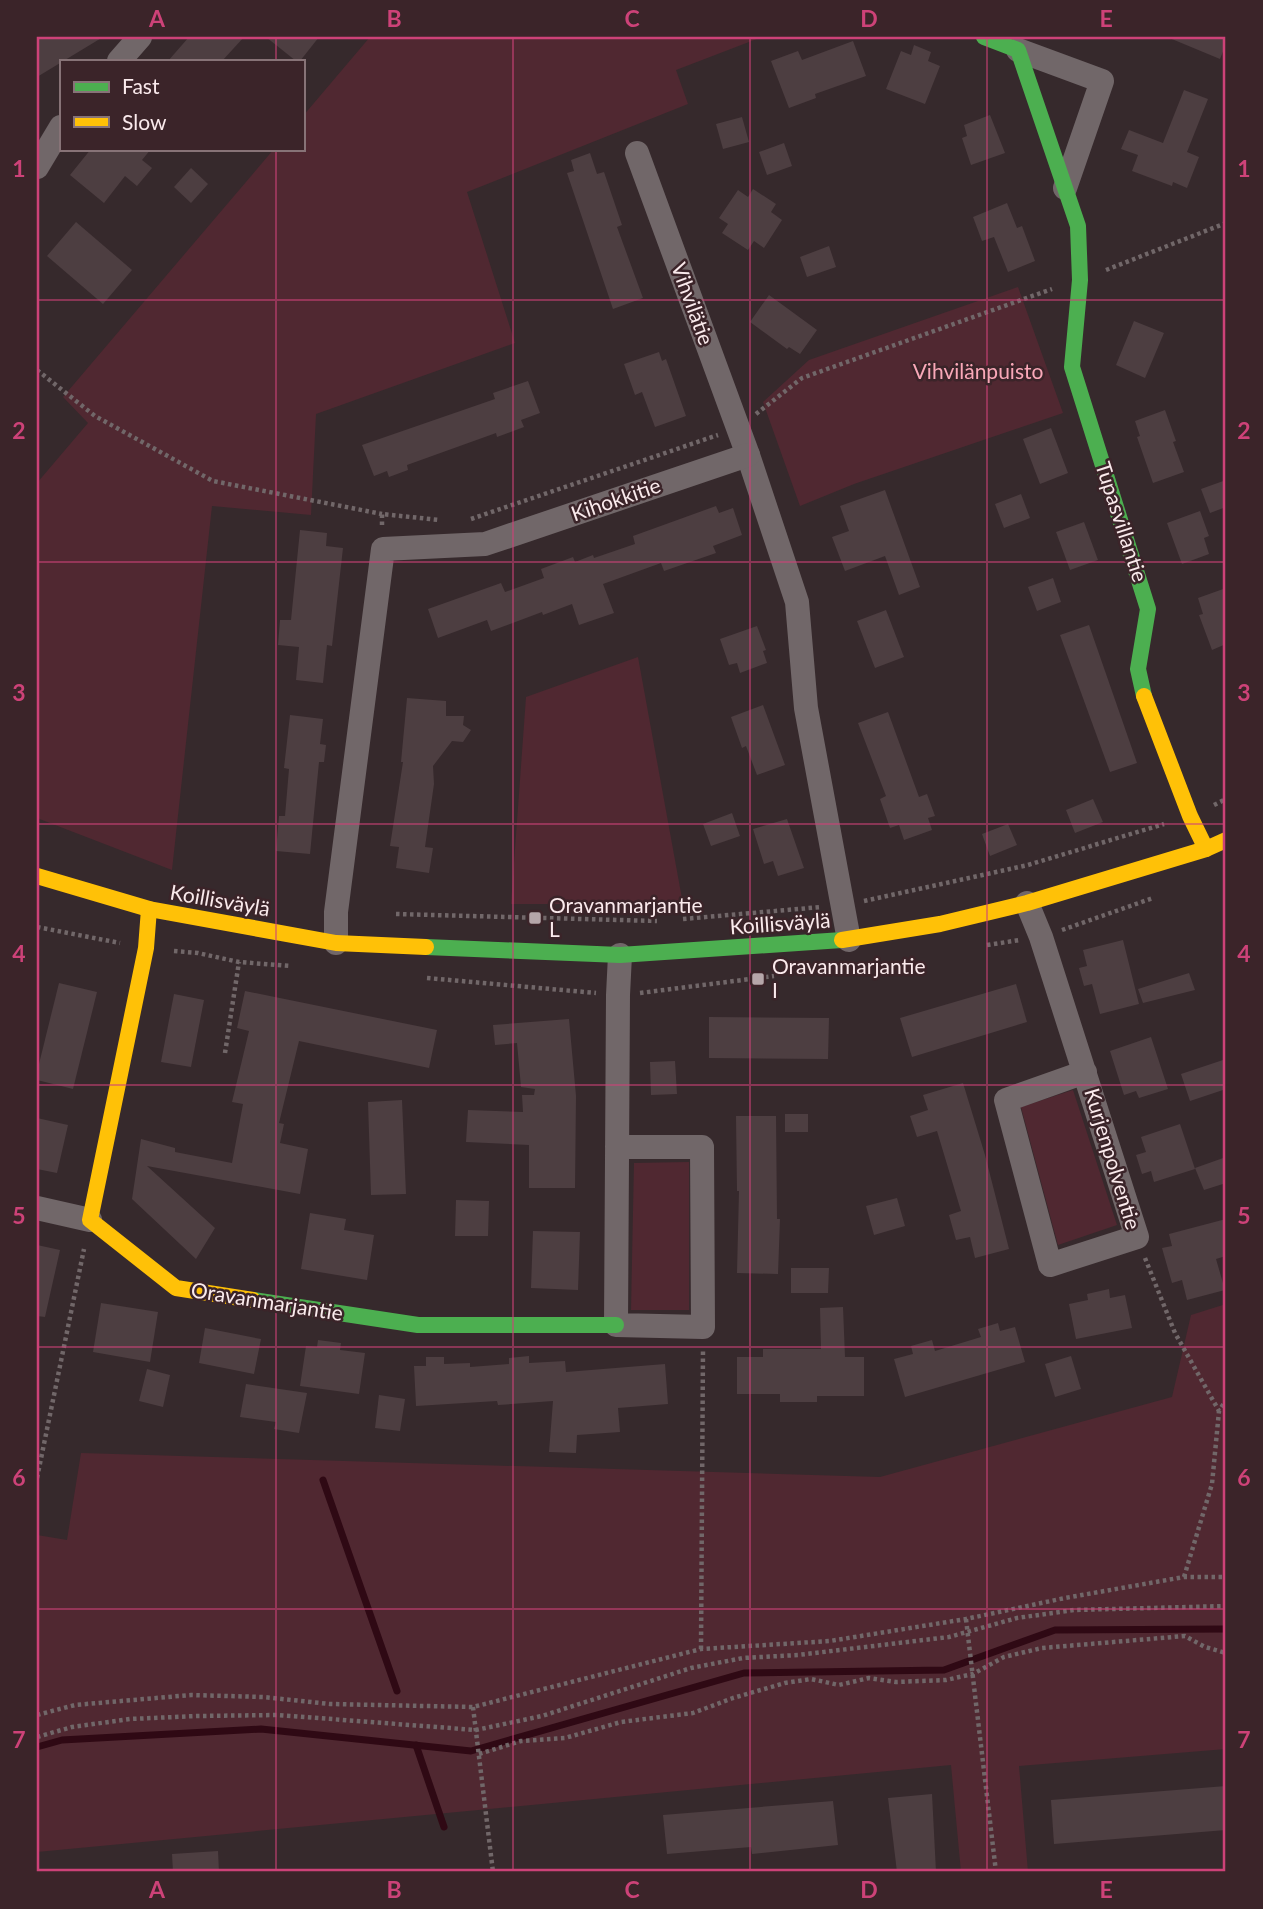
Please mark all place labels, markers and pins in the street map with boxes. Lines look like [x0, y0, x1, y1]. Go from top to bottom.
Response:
place label: Oravanmarjantie L [549, 892, 702, 941]
marker: Oravanmarjantie L [527, 910, 543, 926]
place label: Oravanmarjantie I [772, 953, 925, 1002]
marker: Oravanmarjantie I [750, 971, 766, 987]

